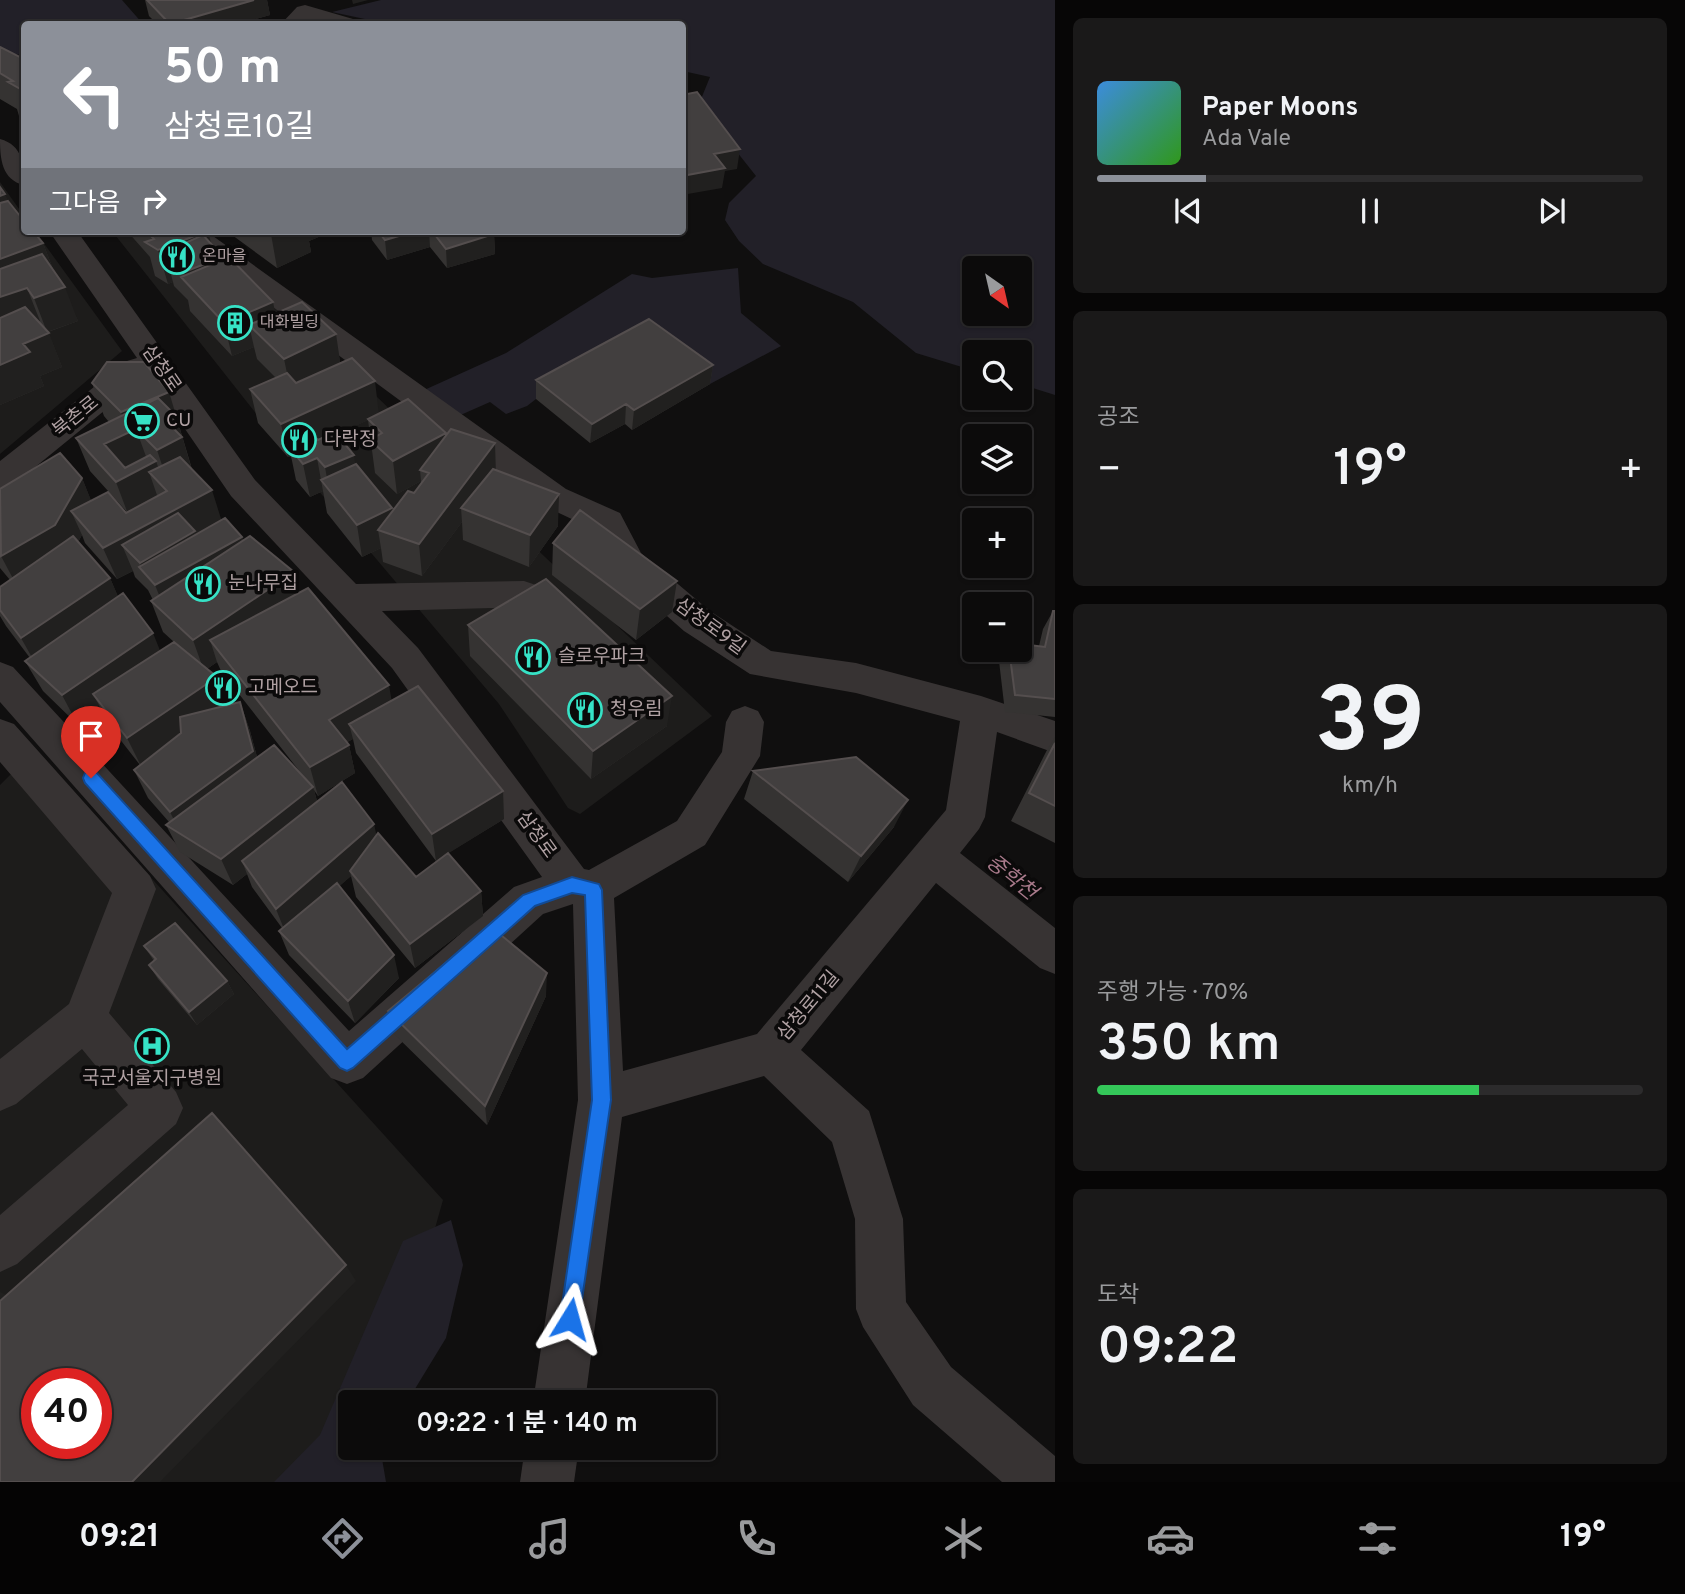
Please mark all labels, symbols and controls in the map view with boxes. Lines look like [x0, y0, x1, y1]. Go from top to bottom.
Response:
text: 50 m [164, 39, 281, 101]
icon: left [49, 49, 140, 140]
text: Paper Moons [1202, 92, 1358, 125]
text: 삼청로10길 [164, 109, 314, 149]
text: Ada Vale [1202, 125, 1291, 154]
icon: right [135, 182, 173, 220]
text: 그다음 [49, 188, 121, 221]
icon: previous [1169, 192, 1207, 230]
icon: pause [1351, 192, 1389, 230]
icon: next [1533, 192, 1571, 230]
restaurant icon: 온마을 [158, 238, 196, 276]
place label: 온마을 [202, 247, 246, 267]
north arrow [962, 256, 1032, 326]
map controls [962, 256, 1032, 662]
building icon: 대화빌딩 [216, 304, 254, 342]
place label: 대화빌딩 [260, 313, 319, 333]
button: search [962, 340, 1032, 410]
street label: 삼청로 [136, 341, 186, 397]
street label: 북촌로 [48, 391, 104, 443]
supermarket icon: CU [123, 402, 161, 440]
text: 공조 [1097, 404, 1139, 433]
place label: CU [166, 409, 191, 433]
restaurant icon: 다락정 [280, 421, 318, 459]
button: layers [962, 424, 1032, 494]
place label: 다락정 [324, 428, 376, 452]
text: 19° [1333, 438, 1407, 504]
text: − [1097, 447, 1122, 496]
text: + [1618, 447, 1643, 496]
button: + [962, 508, 1032, 578]
restaurant icon: 눈나무집 [184, 565, 222, 603]
place label: 눈나무집 [228, 572, 298, 596]
button: − [962, 592, 1032, 662]
street label: 삼청로9길 [670, 593, 750, 661]
restaurant icon: 슬로우파크 [514, 638, 552, 676]
place label: 슬로우파크 [558, 645, 645, 669]
restaurant icon: 고메오드 [204, 669, 242, 707]
text: 39 [1315, 669, 1425, 784]
place label: 고메오드 [248, 676, 318, 700]
restaurant icon: 청우림 [566, 691, 604, 729]
place label: 청우림 [610, 698, 662, 722]
pin [61, 706, 121, 778]
icon: arrive [72, 717, 110, 755]
text: km/h [1342, 772, 1398, 801]
street label: 삼청로 [511, 807, 561, 863]
water label: 중학천 [980, 849, 1044, 908]
street label: 삼청로11길 [773, 966, 845, 1046]
text: 주행 가능 · 70% [1097, 979, 1248, 1008]
text: 350 km [1097, 1013, 1281, 1079]
hospital icon: 국군서울지구병원 [133, 1027, 171, 1065]
place label: 국군서울지구병원 [82, 1067, 222, 1091]
position arrow [533, 1282, 607, 1356]
text: 도착 [1097, 1282, 1139, 1311]
text: 09:22 [1097, 1316, 1239, 1382]
speed limit sign: 40 [21, 1368, 112, 1459]
text: 09:22 · 1 분 · 140 m [416, 1408, 638, 1441]
icon: directions [318, 1514, 367, 1563]
icon: music [525, 1514, 574, 1563]
icon: phone [732, 1514, 781, 1563]
icon: climate [939, 1514, 988, 1563]
icon: car [1146, 1514, 1195, 1563]
icon: filters [1353, 1514, 1402, 1563]
text: 09:21 [79, 1518, 160, 1558]
text: 19° [1560, 1518, 1606, 1558]

